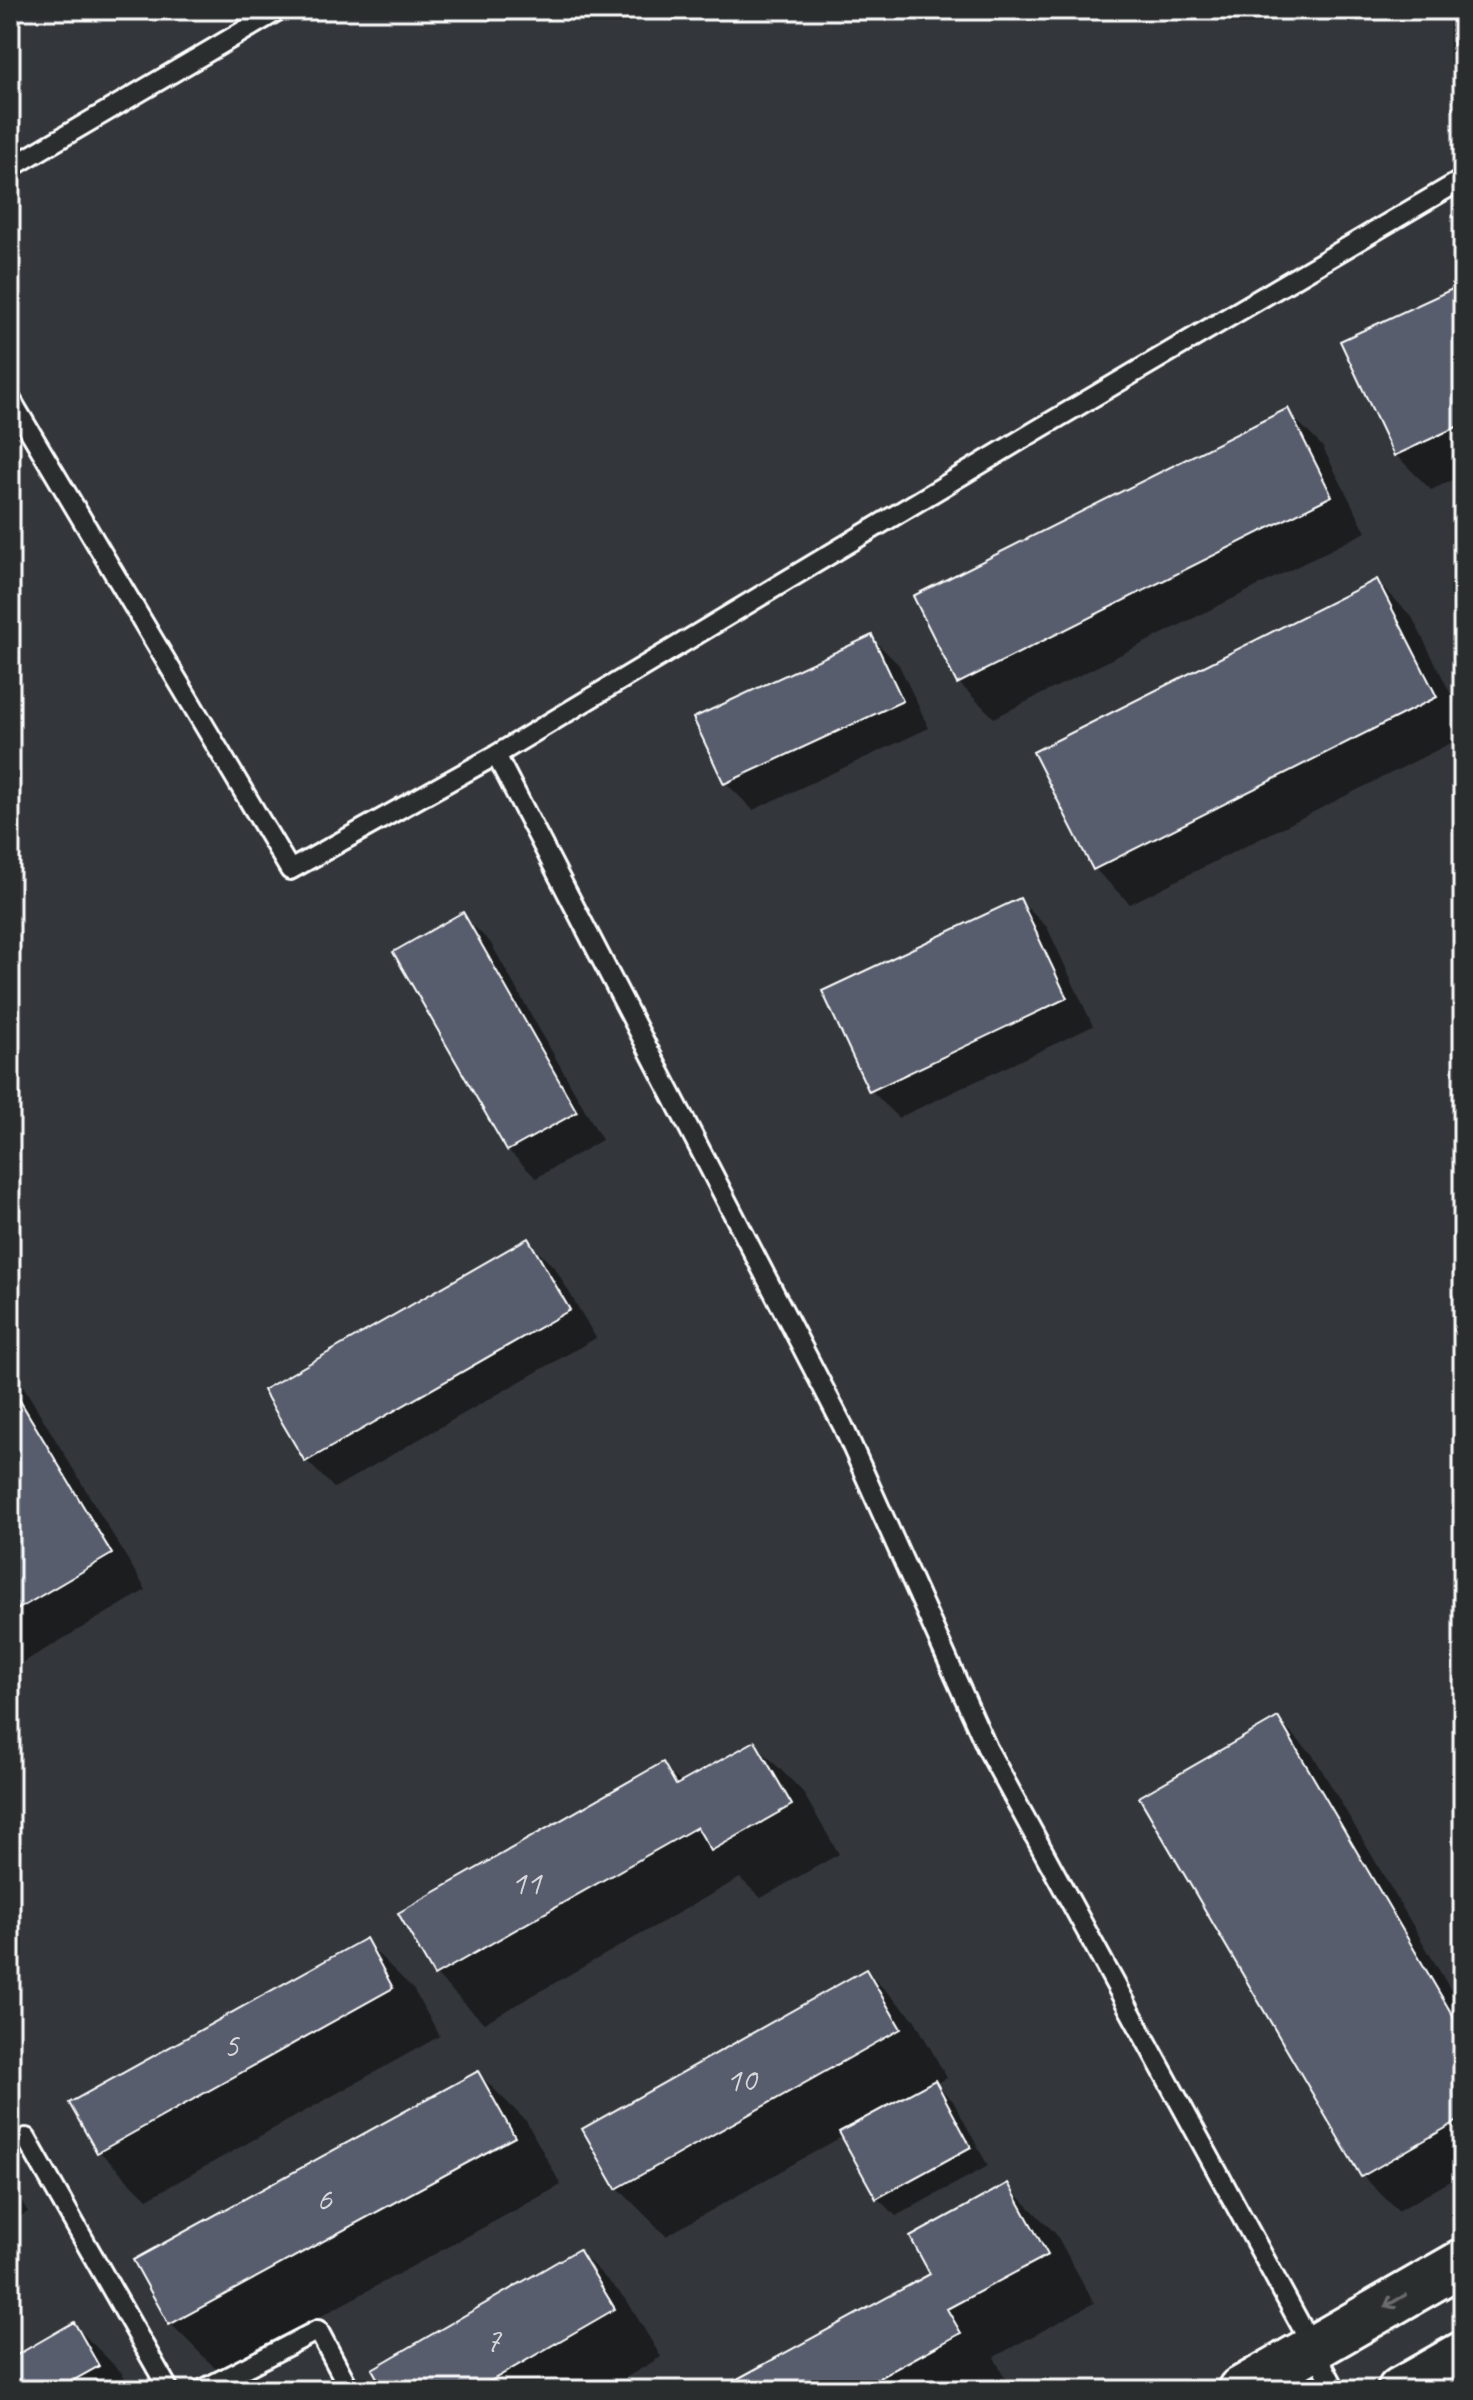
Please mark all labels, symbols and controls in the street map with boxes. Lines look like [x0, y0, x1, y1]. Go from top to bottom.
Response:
house number: 11 [511, 1861, 543, 1904]
house number: 5 [223, 2024, 240, 2067]
house number: 10 [726, 2058, 759, 2101]
house number: 6 [316, 2177, 333, 2220]
one-way arrow [1384, 2294, 1408, 2309]
house number: 7 [485, 2318, 502, 2361]

